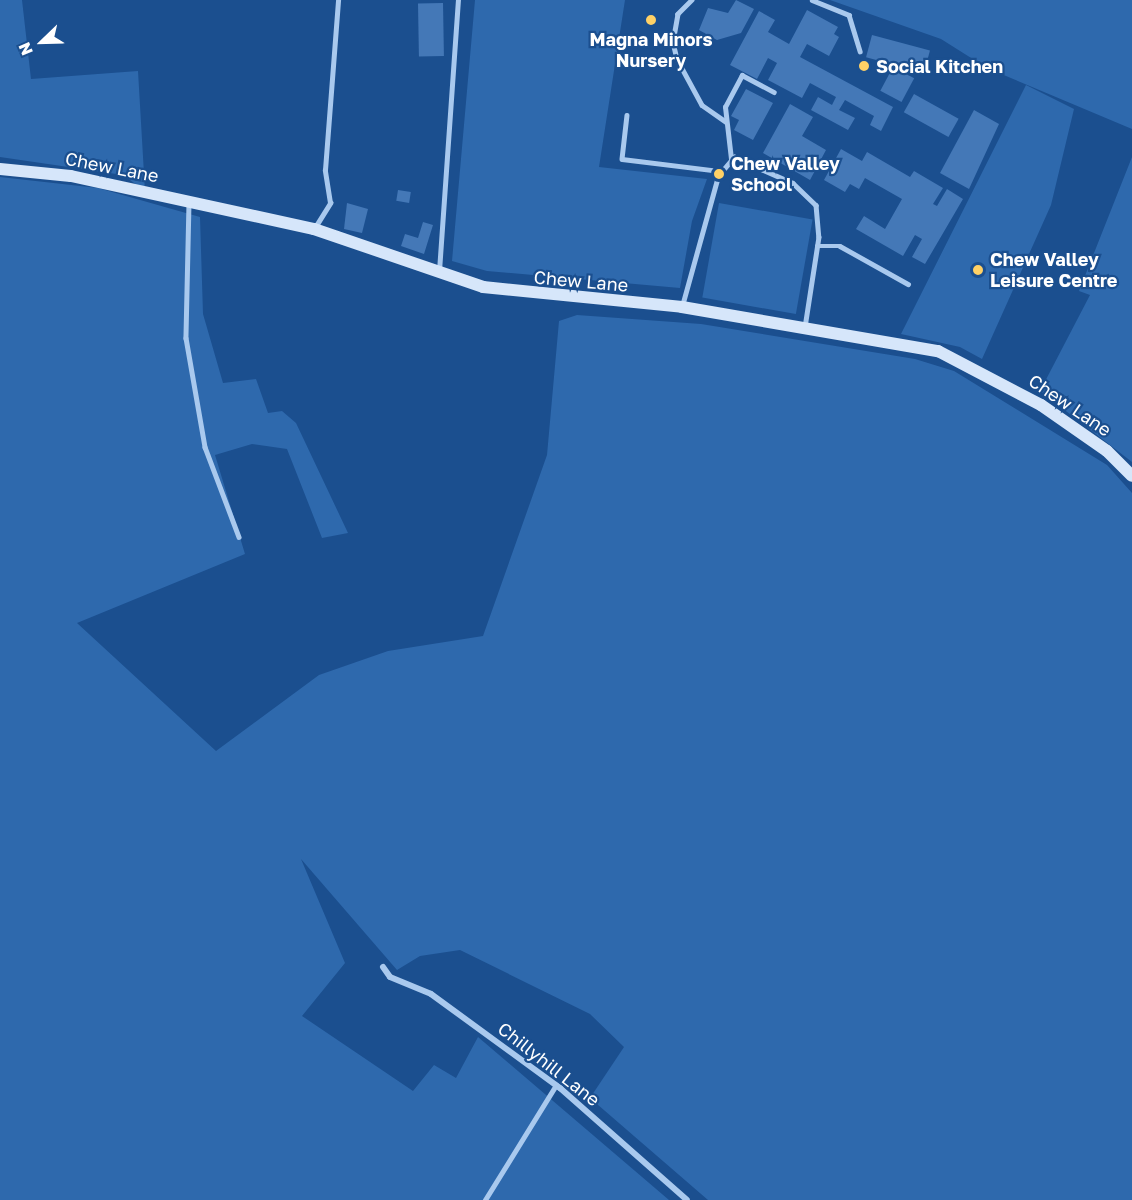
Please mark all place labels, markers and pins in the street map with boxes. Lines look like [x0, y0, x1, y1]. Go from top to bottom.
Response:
marker: Magna Minors Nursery [644, 13, 658, 27]
place label: Magna Minors Nursery [589, 29, 713, 72]
place label: Social Kitchen [876, 55, 1003, 77]
marker: Social Kitchen [857, 59, 871, 73]
place label: Chew Valley School [731, 153, 840, 195]
marker: Chew Valley School [712, 167, 726, 181]
place label: Chew Valley Leisure Centre [990, 249, 1117, 292]
marker: Chew Valley Leisure Centre [971, 263, 985, 277]

